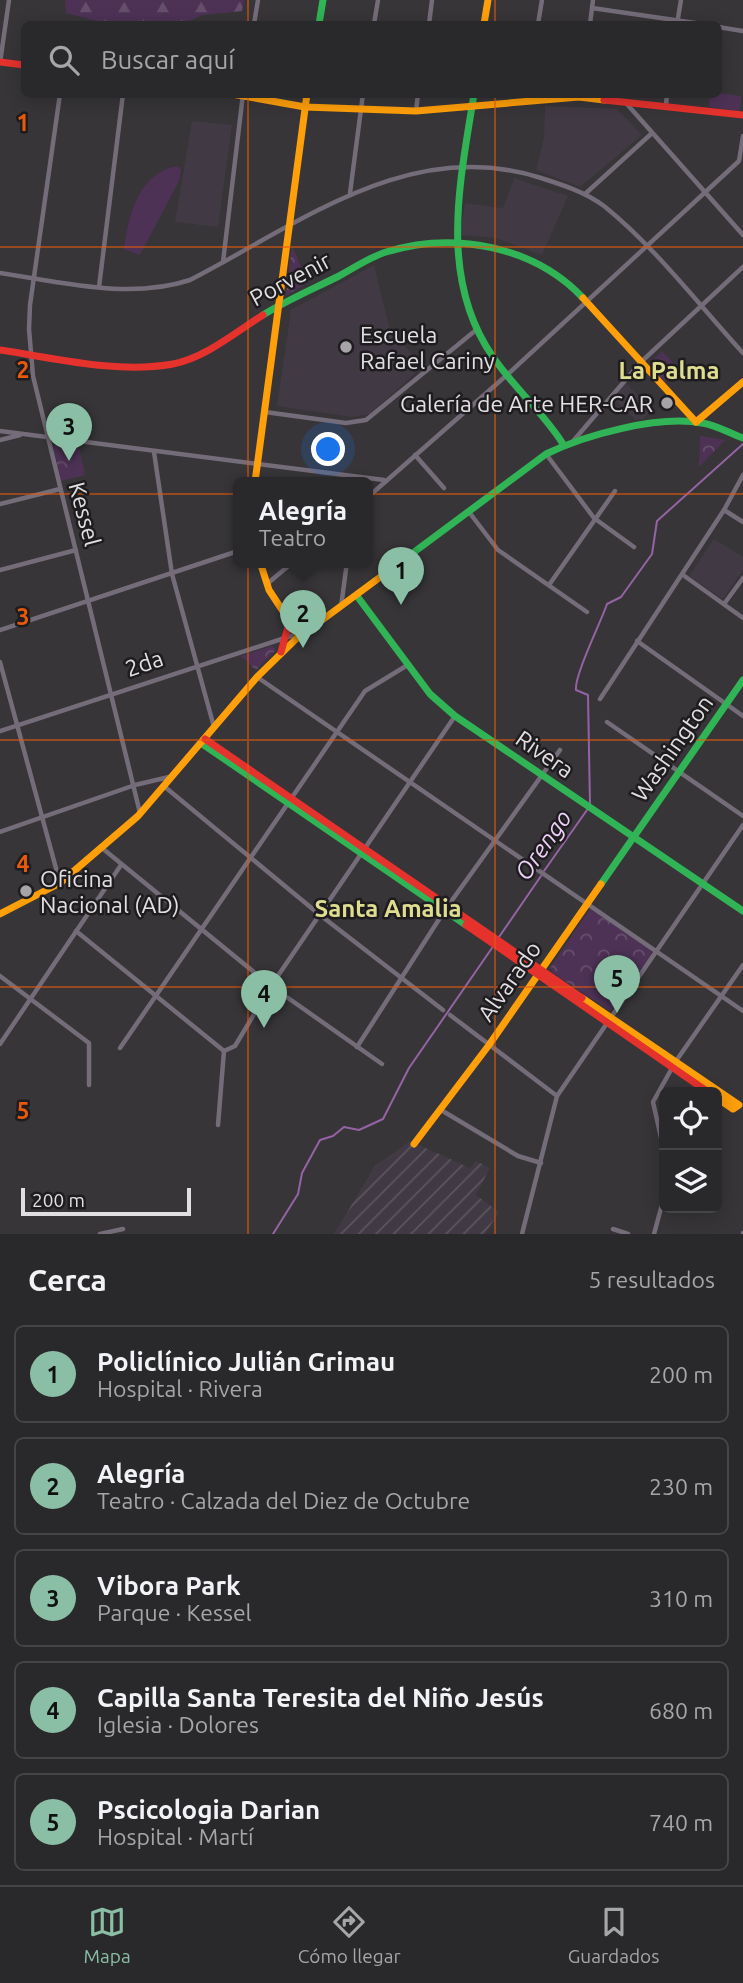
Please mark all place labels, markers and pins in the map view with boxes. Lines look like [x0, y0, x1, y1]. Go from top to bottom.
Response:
place label: Escuela Rafael Cariny [360, 322, 495, 373]
marker: Escuela Rafael Cariny [338, 339, 354, 355]
place label: Galería de Arte HER-CAR [400, 391, 653, 416]
marker: Galería de Arte HER-CAR [659, 395, 675, 411]
pin: 3 [46, 403, 92, 461]
pin: 1 [378, 547, 424, 605]
pin: 2 [280, 590, 326, 648]
place label: Oficina Nacional (AD) [40, 866, 179, 918]
marker: Oficina Nacional (AD) [18, 883, 34, 899]
pin: 5 [594, 955, 640, 1013]
pin: 4 [241, 970, 287, 1028]

